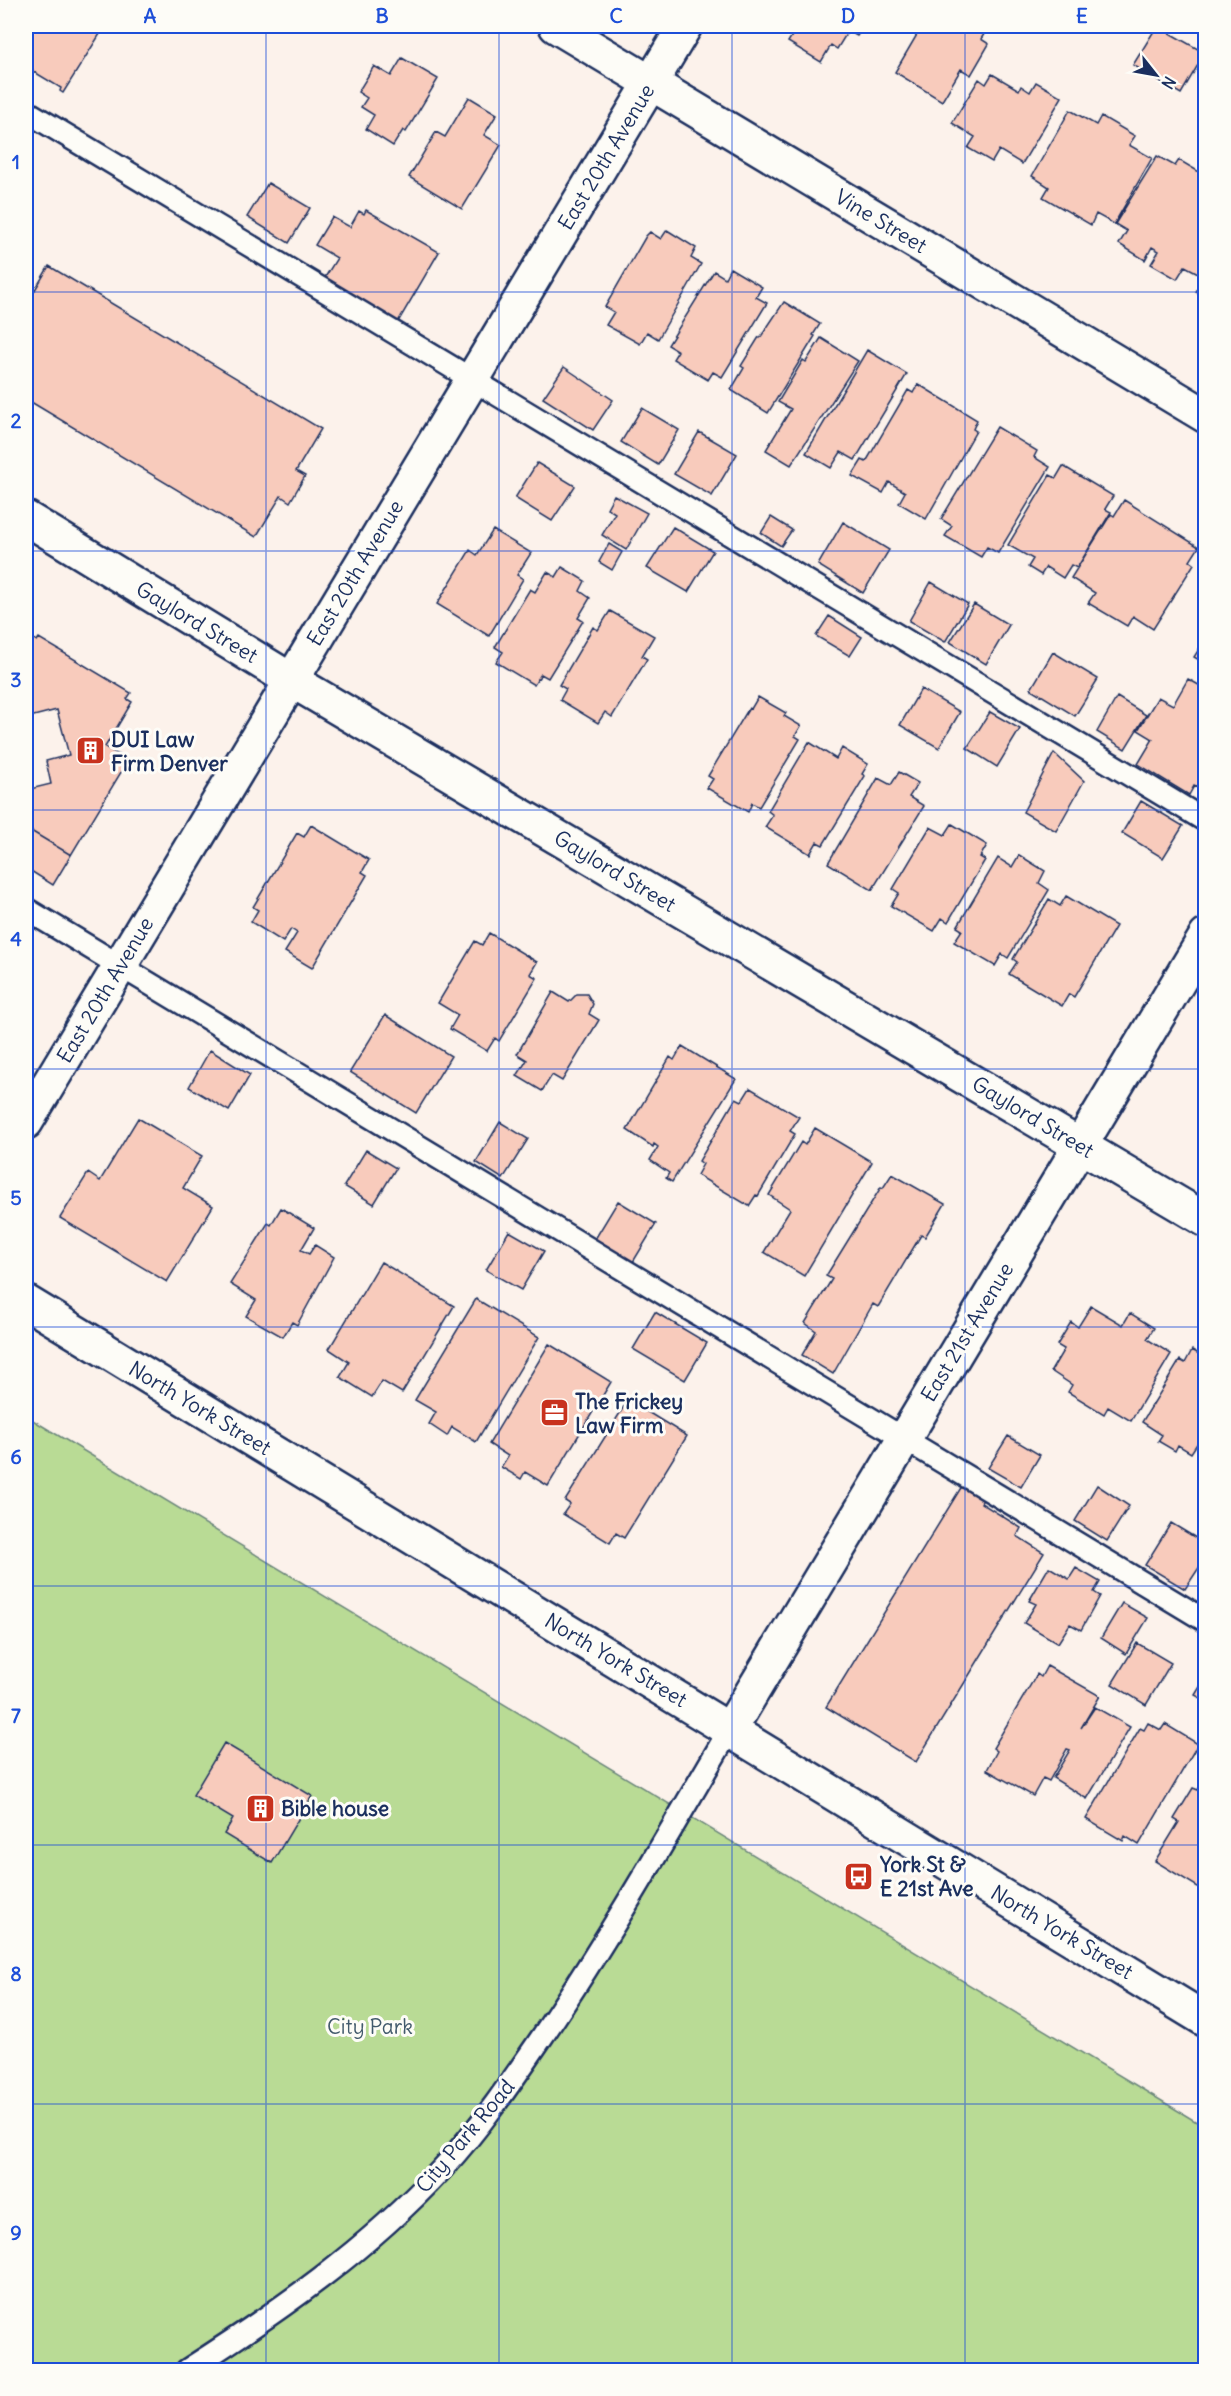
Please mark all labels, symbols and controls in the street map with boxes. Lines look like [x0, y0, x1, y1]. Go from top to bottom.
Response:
text: A [144, 3, 157, 28]
text: B [375, 3, 389, 28]
text: C [609, 3, 623, 28]
text: D [841, 3, 855, 28]
text: E [1076, 3, 1088, 28]
north arrow [1126, 45, 1186, 105]
text: N [1157, 73, 1180, 93]
street label: East 20th Avenue [552, 79, 660, 235]
text: 1 [12, 149, 20, 174]
street label: Vine Street [830, 183, 932, 259]
text: 2 [11, 408, 22, 433]
street label: East 20th Avenue [301, 495, 409, 651]
street label: Gaylord Street [131, 575, 263, 669]
text: 3 [10, 667, 22, 692]
place label: DUI Law Firm Denver [111, 726, 228, 777]
building icon: DUI Law Firm Denver [74, 735, 106, 767]
street label: Gaylord Street [549, 824, 681, 918]
street label: East 20th Avenue [51, 912, 159, 1068]
text: 4 [10, 926, 22, 951]
street label: Gaylord Street [967, 1070, 1099, 1164]
text: 5 [10, 1185, 22, 1210]
street label: East 21st Avenue [915, 1258, 1019, 1406]
street label: North York Street [124, 1355, 276, 1461]
place label: The Frickey Law Firm [575, 1388, 683, 1439]
office icon: The Frickey Law Firm [538, 1397, 570, 1429]
text: 6 [10, 1444, 22, 1469]
street label: North York Street [540, 1607, 692, 1713]
text: 7 [11, 1703, 21, 1728]
building icon: Bible house [244, 1792, 276, 1824]
place label: Bible house [281, 1795, 389, 1822]
place label: York St & E 21st Ave [879, 1851, 974, 1902]
bus stop icon: York St & E 21st Ave [843, 1860, 875, 1892]
street label: North York Street [986, 1879, 1138, 1985]
text: 8 [10, 1961, 22, 1986]
park label: City Park [327, 2013, 413, 2040]
street label: City Park Road [410, 2074, 520, 2198]
text: 9 [10, 2220, 22, 2245]

